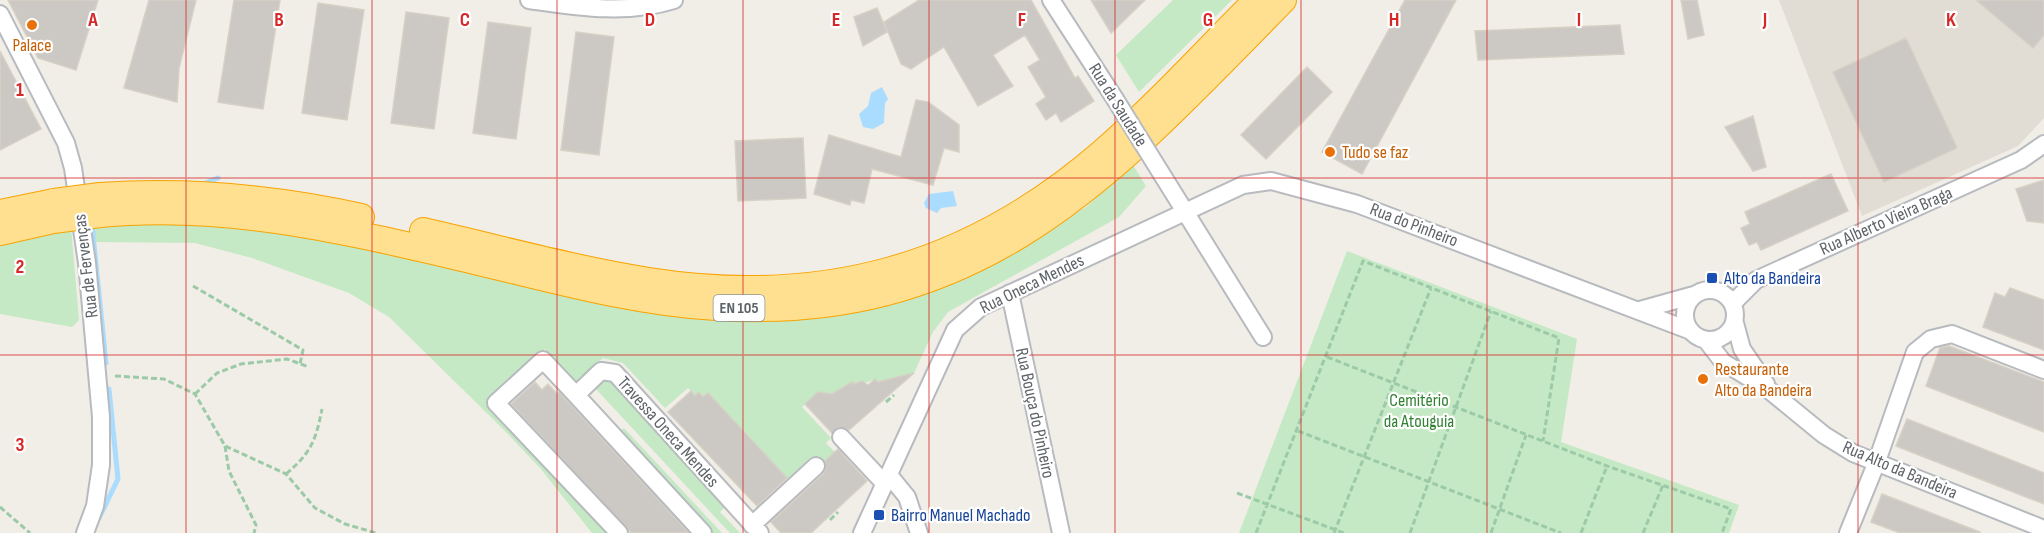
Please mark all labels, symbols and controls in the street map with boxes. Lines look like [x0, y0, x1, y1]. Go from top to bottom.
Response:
text: A [87, 8, 98, 32]
text: B [274, 8, 284, 32]
text: C [460, 8, 470, 32]
text: D [645, 8, 655, 32]
text: E [832, 8, 840, 32]
text: F [1018, 8, 1026, 32]
text: G [1203, 8, 1213, 32]
text: H [1389, 8, 1399, 32]
text: I [1577, 8, 1581, 32]
text: J [1762, 8, 1767, 32]
text: K [1946, 8, 1956, 32]
marker: Palace [25, 18, 39, 32]
place label: Palace [13, 35, 51, 56]
street label: Rua da Saudade [1084, 59, 1152, 151]
text: 1 [16, 78, 24, 102]
place label: Tudo se faz [1342, 142, 1409, 163]
marker: Tudo se faz [1323, 145, 1337, 159]
street label: Rua Alberto Vieira Braga [1816, 182, 1956, 260]
street label: Rua do Pinheiro [1367, 199, 1461, 251]
street label: Rua de Fervenças [69, 213, 103, 319]
street label: Rua Oneca Mendes [977, 250, 1087, 318]
text: 2 [16, 255, 24, 279]
place label: Alto da Bandeira [1723, 268, 1821, 289]
marker: Alto da Bandeira [1705, 271, 1719, 285]
road number: EN 105 [714, 295, 764, 321]
street label: Rua Bouça do Pinheiro [1011, 346, 1059, 480]
place label: Restaurante Alto da Bandeira [1714, 359, 1812, 401]
street label: Travessa Oneca Mendes [613, 372, 723, 492]
marker: Restaurante Alto da Bandeira [1696, 372, 1710, 386]
park label: Cemitério da Atouguia [1384, 390, 1454, 432]
text: 3 [16, 433, 25, 457]
street label: Rua Alto da Bandeira [1840, 436, 1961, 504]
place label: Bairro Manuel Machado [891, 505, 1030, 526]
marker: Bairro Manuel Machado [872, 508, 886, 522]

